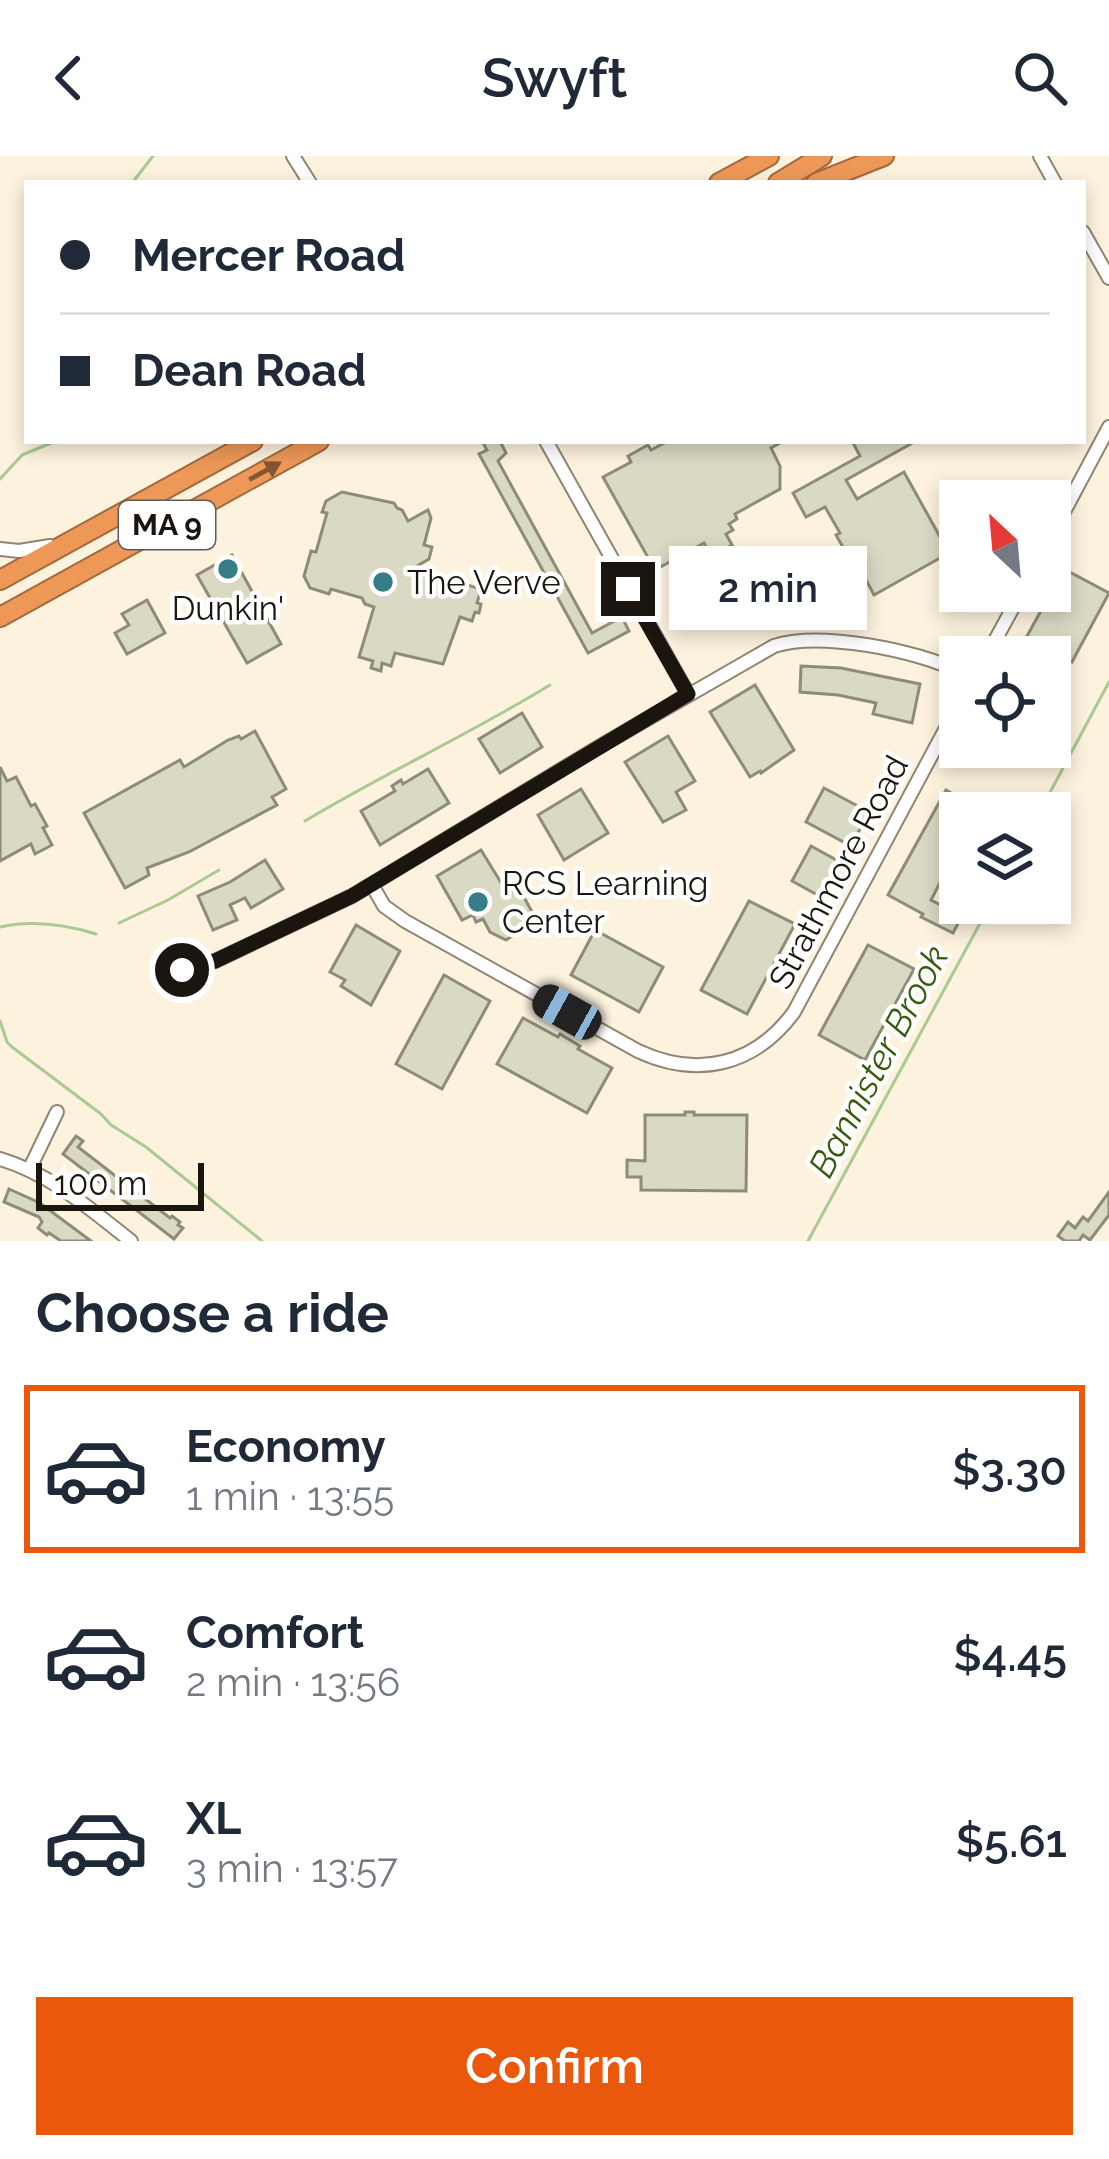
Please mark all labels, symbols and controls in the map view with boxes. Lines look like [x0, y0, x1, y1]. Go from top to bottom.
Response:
icon: back [36, 45, 102, 111]
icon: search [1007, 45, 1073, 111]
text: Swyft [482, 46, 627, 110]
text: Mercer Road [132, 229, 405, 282]
text: Dean Road [132, 344, 366, 397]
one-way arrow [247, 461, 282, 482]
north arrow [939, 480, 1071, 612]
map controls [939, 480, 1071, 924]
road number: MA 9 [119, 501, 215, 549]
callout: 2 min [670, 547, 868, 631]
marker: Dunkin' [215, 556, 241, 582]
route end [601, 562, 655, 616]
place label: The Verve [407, 563, 561, 602]
text: 2 min [718, 565, 818, 611]
marker: The Verve [370, 569, 396, 595]
place label: Dunkin' [172, 589, 284, 628]
button: locate [939, 636, 1071, 768]
street label: Strathmore Road [761, 749, 916, 995]
button: layers [939, 792, 1071, 924]
place label: RCS Learning Center [502, 864, 709, 941]
marker: RCS Learning Center [465, 889, 491, 915]
water label: Bannister Brook [799, 938, 957, 1184]
route start [155, 943, 209, 997]
car [527, 979, 607, 1045]
scale bar [36, 1157, 204, 1210]
text: 100 m [54, 1164, 147, 1203]
text: Choose a ride [36, 1281, 389, 1345]
icon: car [42, 1415, 150, 1523]
text: Economy [186, 1420, 386, 1473]
text: $3.30 [952, 1443, 1067, 1496]
text: 1 min · 13:55 [186, 1473, 394, 1519]
icon: car [42, 1601, 150, 1709]
text: Comfort [186, 1606, 364, 1659]
text: $4.45 [954, 1629, 1067, 1682]
text: 2 min · 13:56 [186, 1659, 400, 1705]
icon: car [42, 1787, 150, 1895]
text: XL [186, 1792, 241, 1845]
text: $5.61 [956, 1815, 1067, 1868]
text: 3 min · 13:57 [186, 1845, 398, 1891]
button: Confirm [36, 1997, 1073, 2135]

